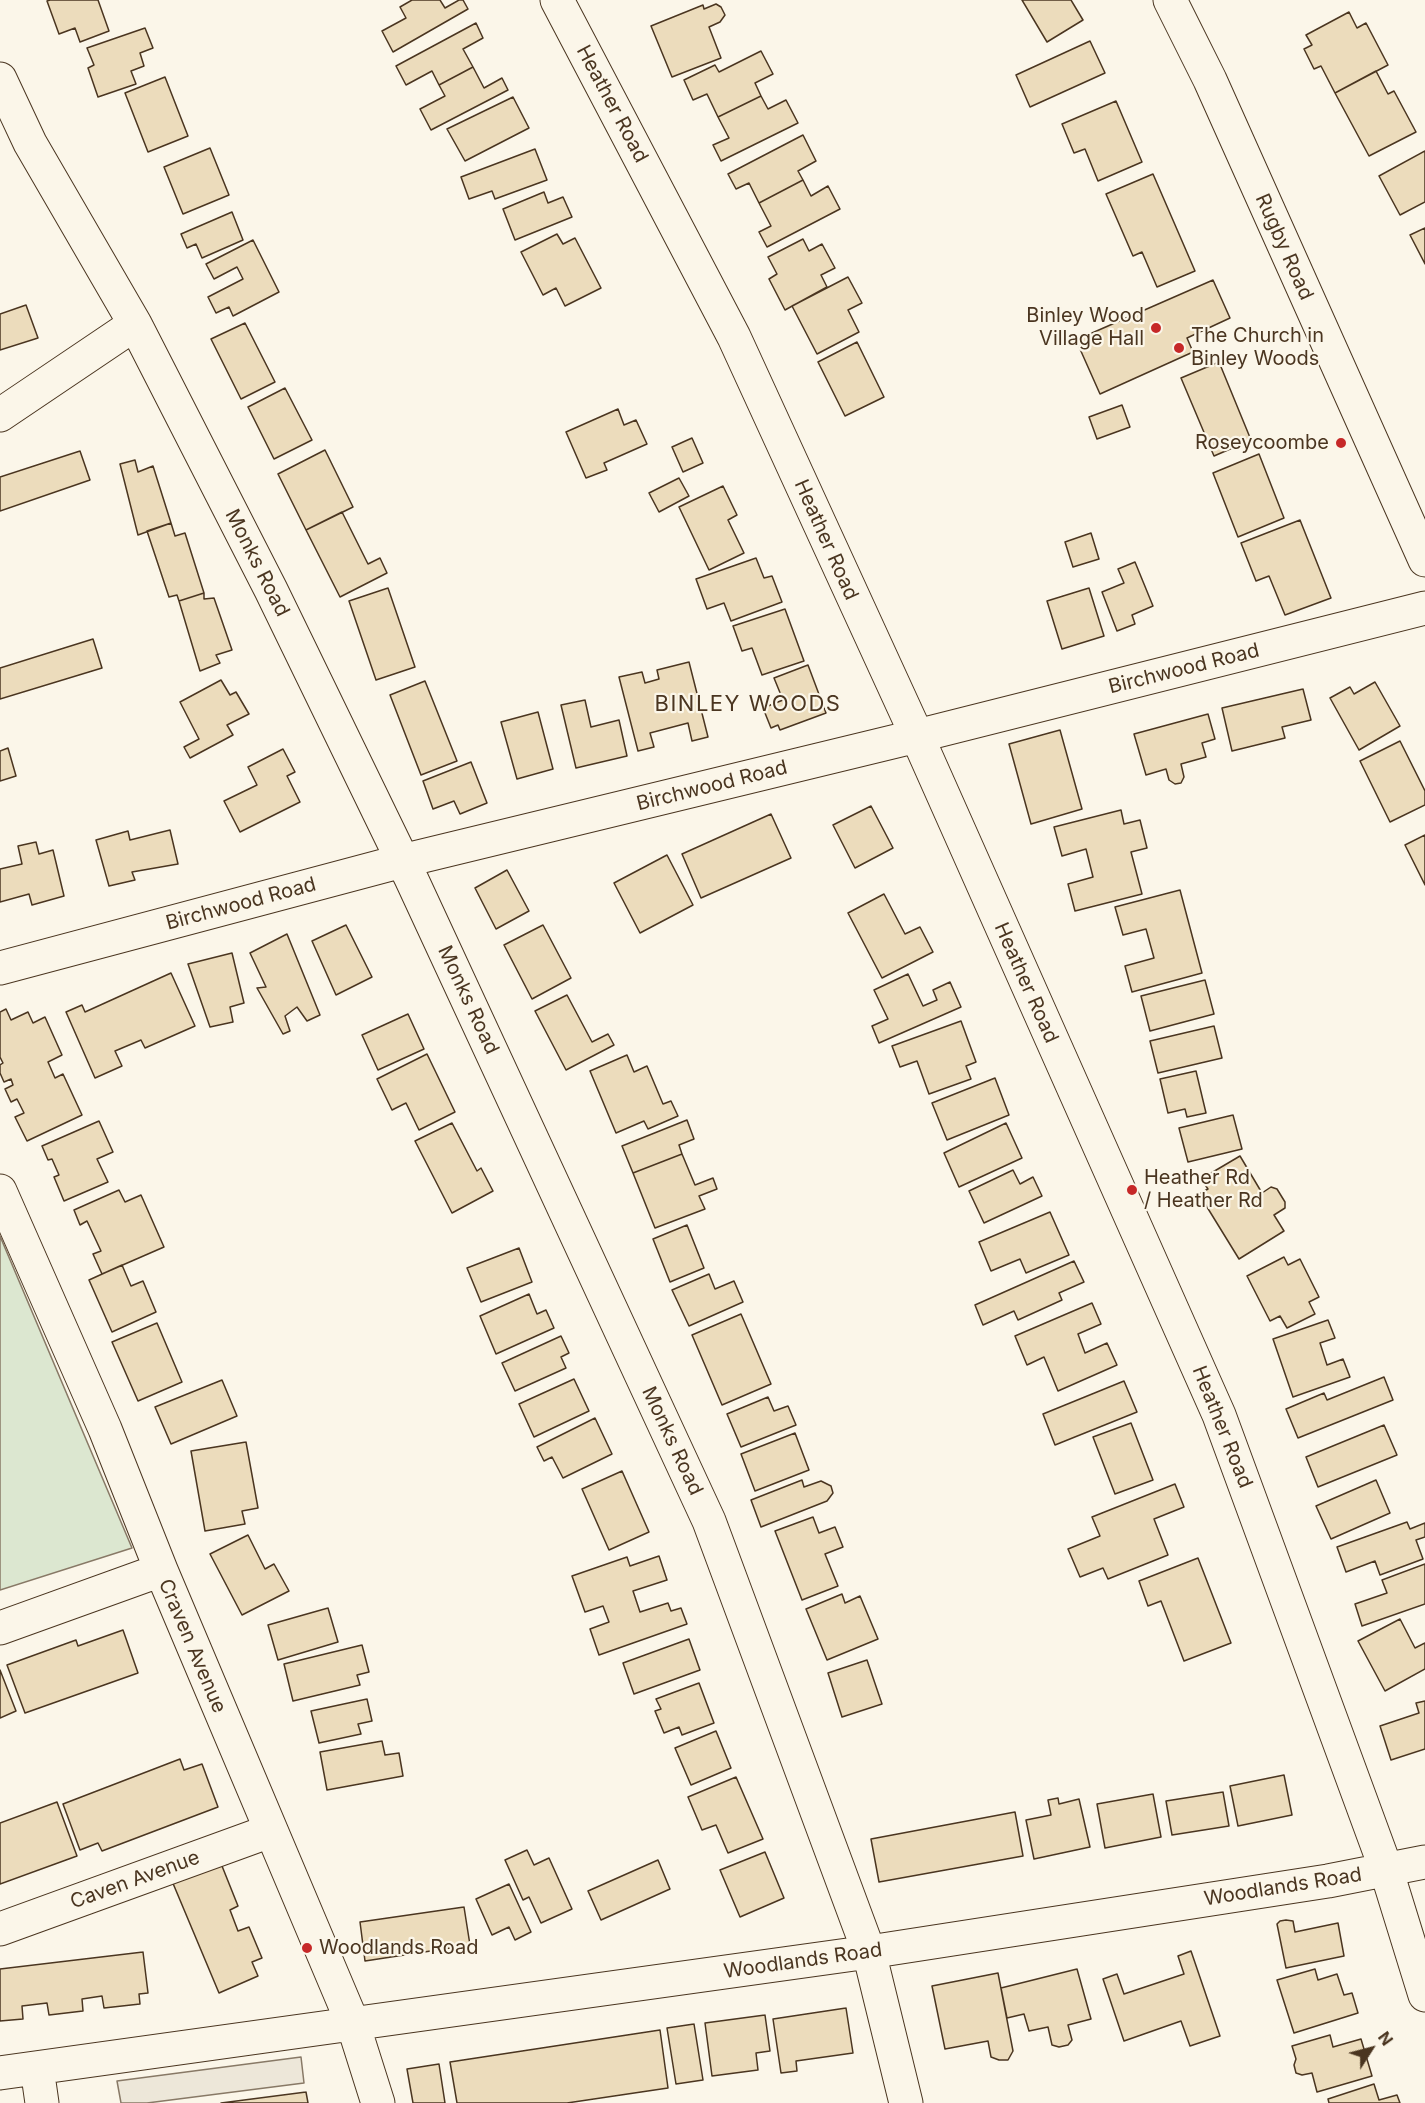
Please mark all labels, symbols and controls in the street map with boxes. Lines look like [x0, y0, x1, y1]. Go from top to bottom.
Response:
street label: Heather Road [571, 41, 653, 167]
street label: Rugby Road [1250, 190, 1318, 304]
place label: Binley Wood Village Hall [1026, 304, 1144, 351]
marker: Binley Wood Village Hall [1149, 321, 1163, 335]
place label: The Church in Binley Woods [1191, 324, 1324, 371]
marker: The Church in Binley Woods [1172, 341, 1186, 355]
place label: Roseycoombe [1195, 431, 1329, 455]
marker: Roseycoombe [1334, 436, 1348, 450]
street label: Heather Road [789, 476, 863, 604]
street label: Monks Road [220, 505, 294, 621]
street label: Birchwood Road [1106, 639, 1262, 699]
district label: BINLEY WOODS [655, 691, 841, 717]
street label: Birchwood Road [634, 756, 790, 816]
street label: Birchwood Road [163, 872, 319, 936]
street label: Heather Road [989, 919, 1063, 1047]
street label: Monks Road [432, 942, 504, 1058]
place label: Heather Rd / Heather Rd [1144, 1166, 1263, 1213]
marker: Heather Rd / Heather Rd [1125, 1183, 1139, 1197]
street label: Heather Road [1187, 1363, 1257, 1491]
street label: Monks Road [636, 1383, 708, 1499]
street label: Craven Avenue [153, 1575, 231, 1717]
street label: Caven Avenue [67, 1846, 203, 1914]
street label: Woodlands Road [1202, 1863, 1364, 1911]
place label: Woodlands Road [319, 1936, 478, 1960]
street label: Woodlands Road [722, 1938, 884, 1984]
marker: Woodlands Road [300, 1941, 314, 1955]
north arrow [1341, 2019, 1401, 2079]
text: N [1374, 2028, 1397, 2049]

